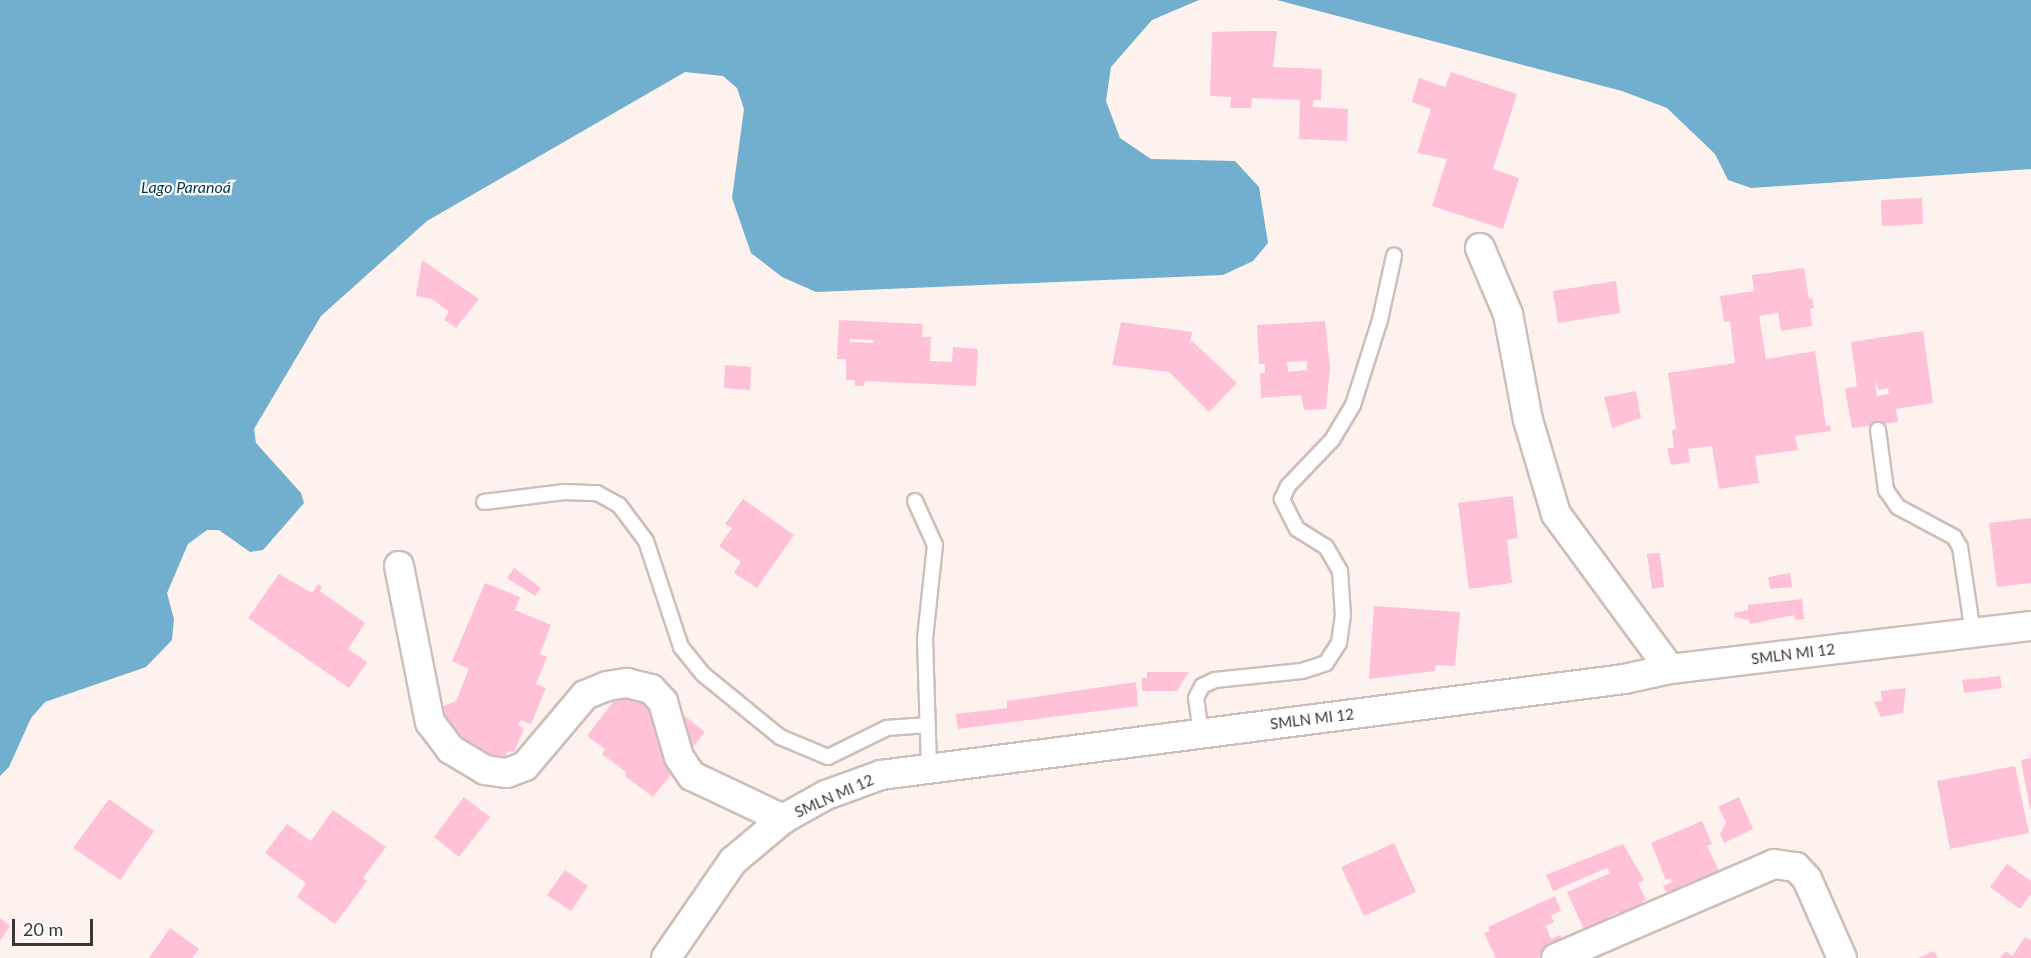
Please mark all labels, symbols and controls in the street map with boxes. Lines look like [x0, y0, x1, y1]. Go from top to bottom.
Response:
water label: Lago Paranoá [141, 177, 231, 197]
street label: SMLN MI 12 [1750, 640, 1836, 668]
street label: SMLN MI 12 [1269, 705, 1355, 733]
street label: SMLN MI 12 [792, 771, 876, 821]
scale bar [15, 907, 96, 945]
text: 20 m [23, 918, 63, 940]

